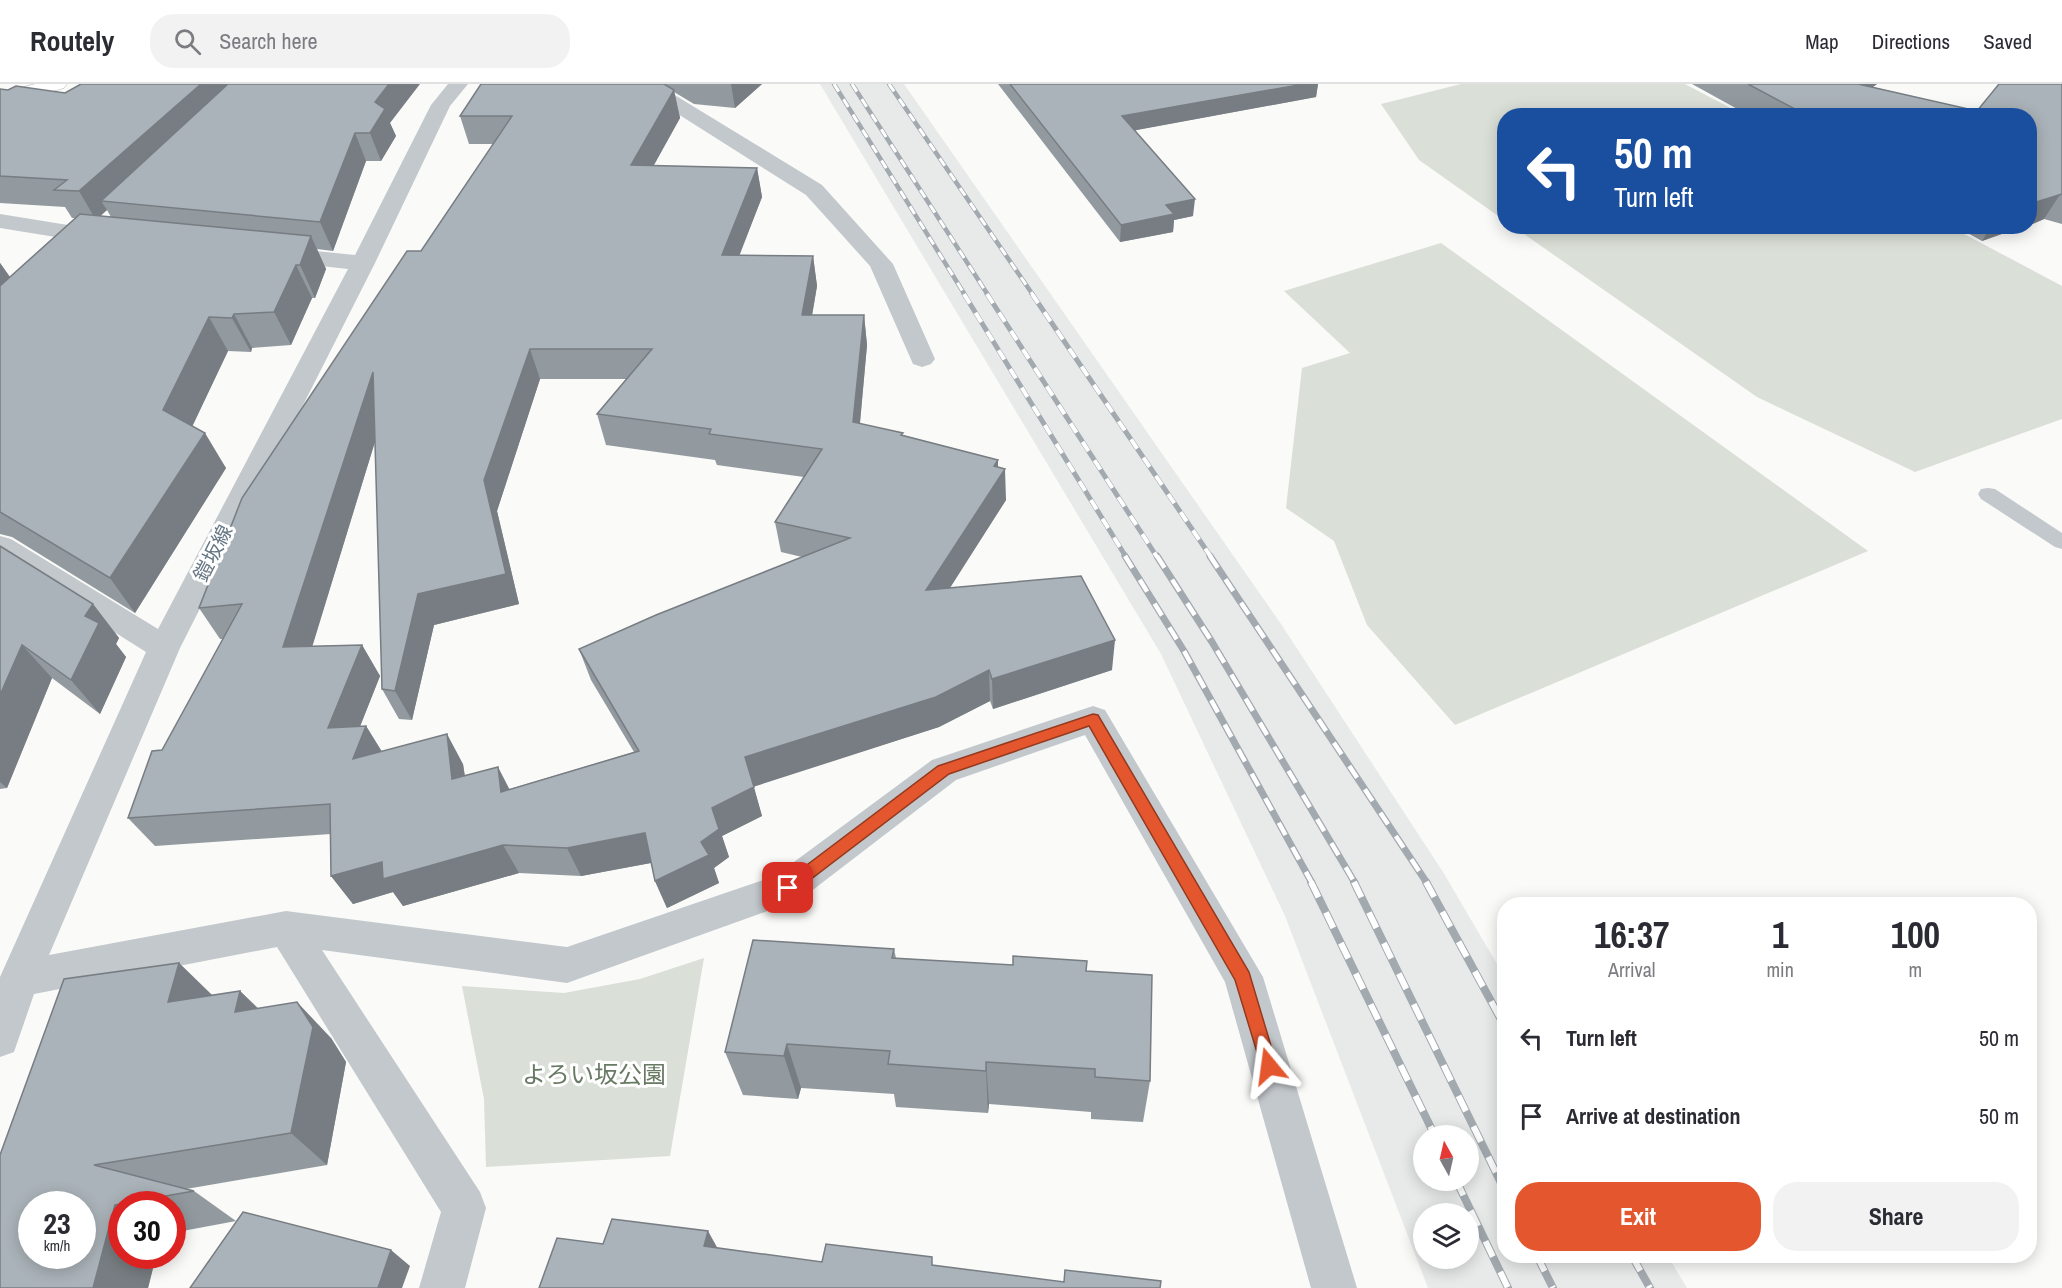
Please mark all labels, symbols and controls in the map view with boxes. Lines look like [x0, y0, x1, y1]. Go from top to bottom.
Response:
search box [150, 14, 570, 68]
text: Routely [30, 22, 114, 60]
icon: search [171, 25, 204, 58]
text: Search here [219, 26, 317, 56]
text: Map [1805, 27, 1839, 56]
text: Directions [1872, 27, 1950, 56]
text: Saved [1983, 27, 2032, 56]
text: 50 m [1614, 125, 1693, 181]
icon: left [1515, 132, 1593, 210]
text: Turn left [1614, 179, 1693, 215]
street label: 鎧坂線 [187, 520, 238, 586]
pin [762, 862, 813, 913]
icon: arrive [771, 871, 804, 904]
text: 16:37 [1594, 911, 1669, 959]
text: 1 [1772, 911, 1788, 959]
text: 100 [1891, 911, 1940, 959]
text: Arrival [1608, 956, 1655, 983]
text: min [1766, 956, 1794, 983]
text: m [1909, 956, 1922, 983]
icon: left [1515, 1022, 1548, 1055]
text: Turn left [1566, 1023, 1637, 1053]
text: 50 m [1979, 1023, 2019, 1053]
position arrow [1237, 1034, 1301, 1098]
park label: よろい坂公園 [522, 1058, 666, 1090]
icon: arrive [1515, 1100, 1548, 1133]
text: Arrive at destination [1566, 1101, 1740, 1131]
text: 50 m [1979, 1101, 2019, 1131]
north arrow [1413, 1125, 1479, 1191]
map controls [1413, 1125, 1479, 1269]
button: Exit [1515, 1182, 1761, 1251]
button: Share [1773, 1182, 2019, 1251]
speed limit sign: 30 [108, 1191, 186, 1269]
text: 23 [43, 1203, 71, 1243]
button: layers [1413, 1203, 1479, 1269]
text: km/h [44, 1235, 70, 1256]

